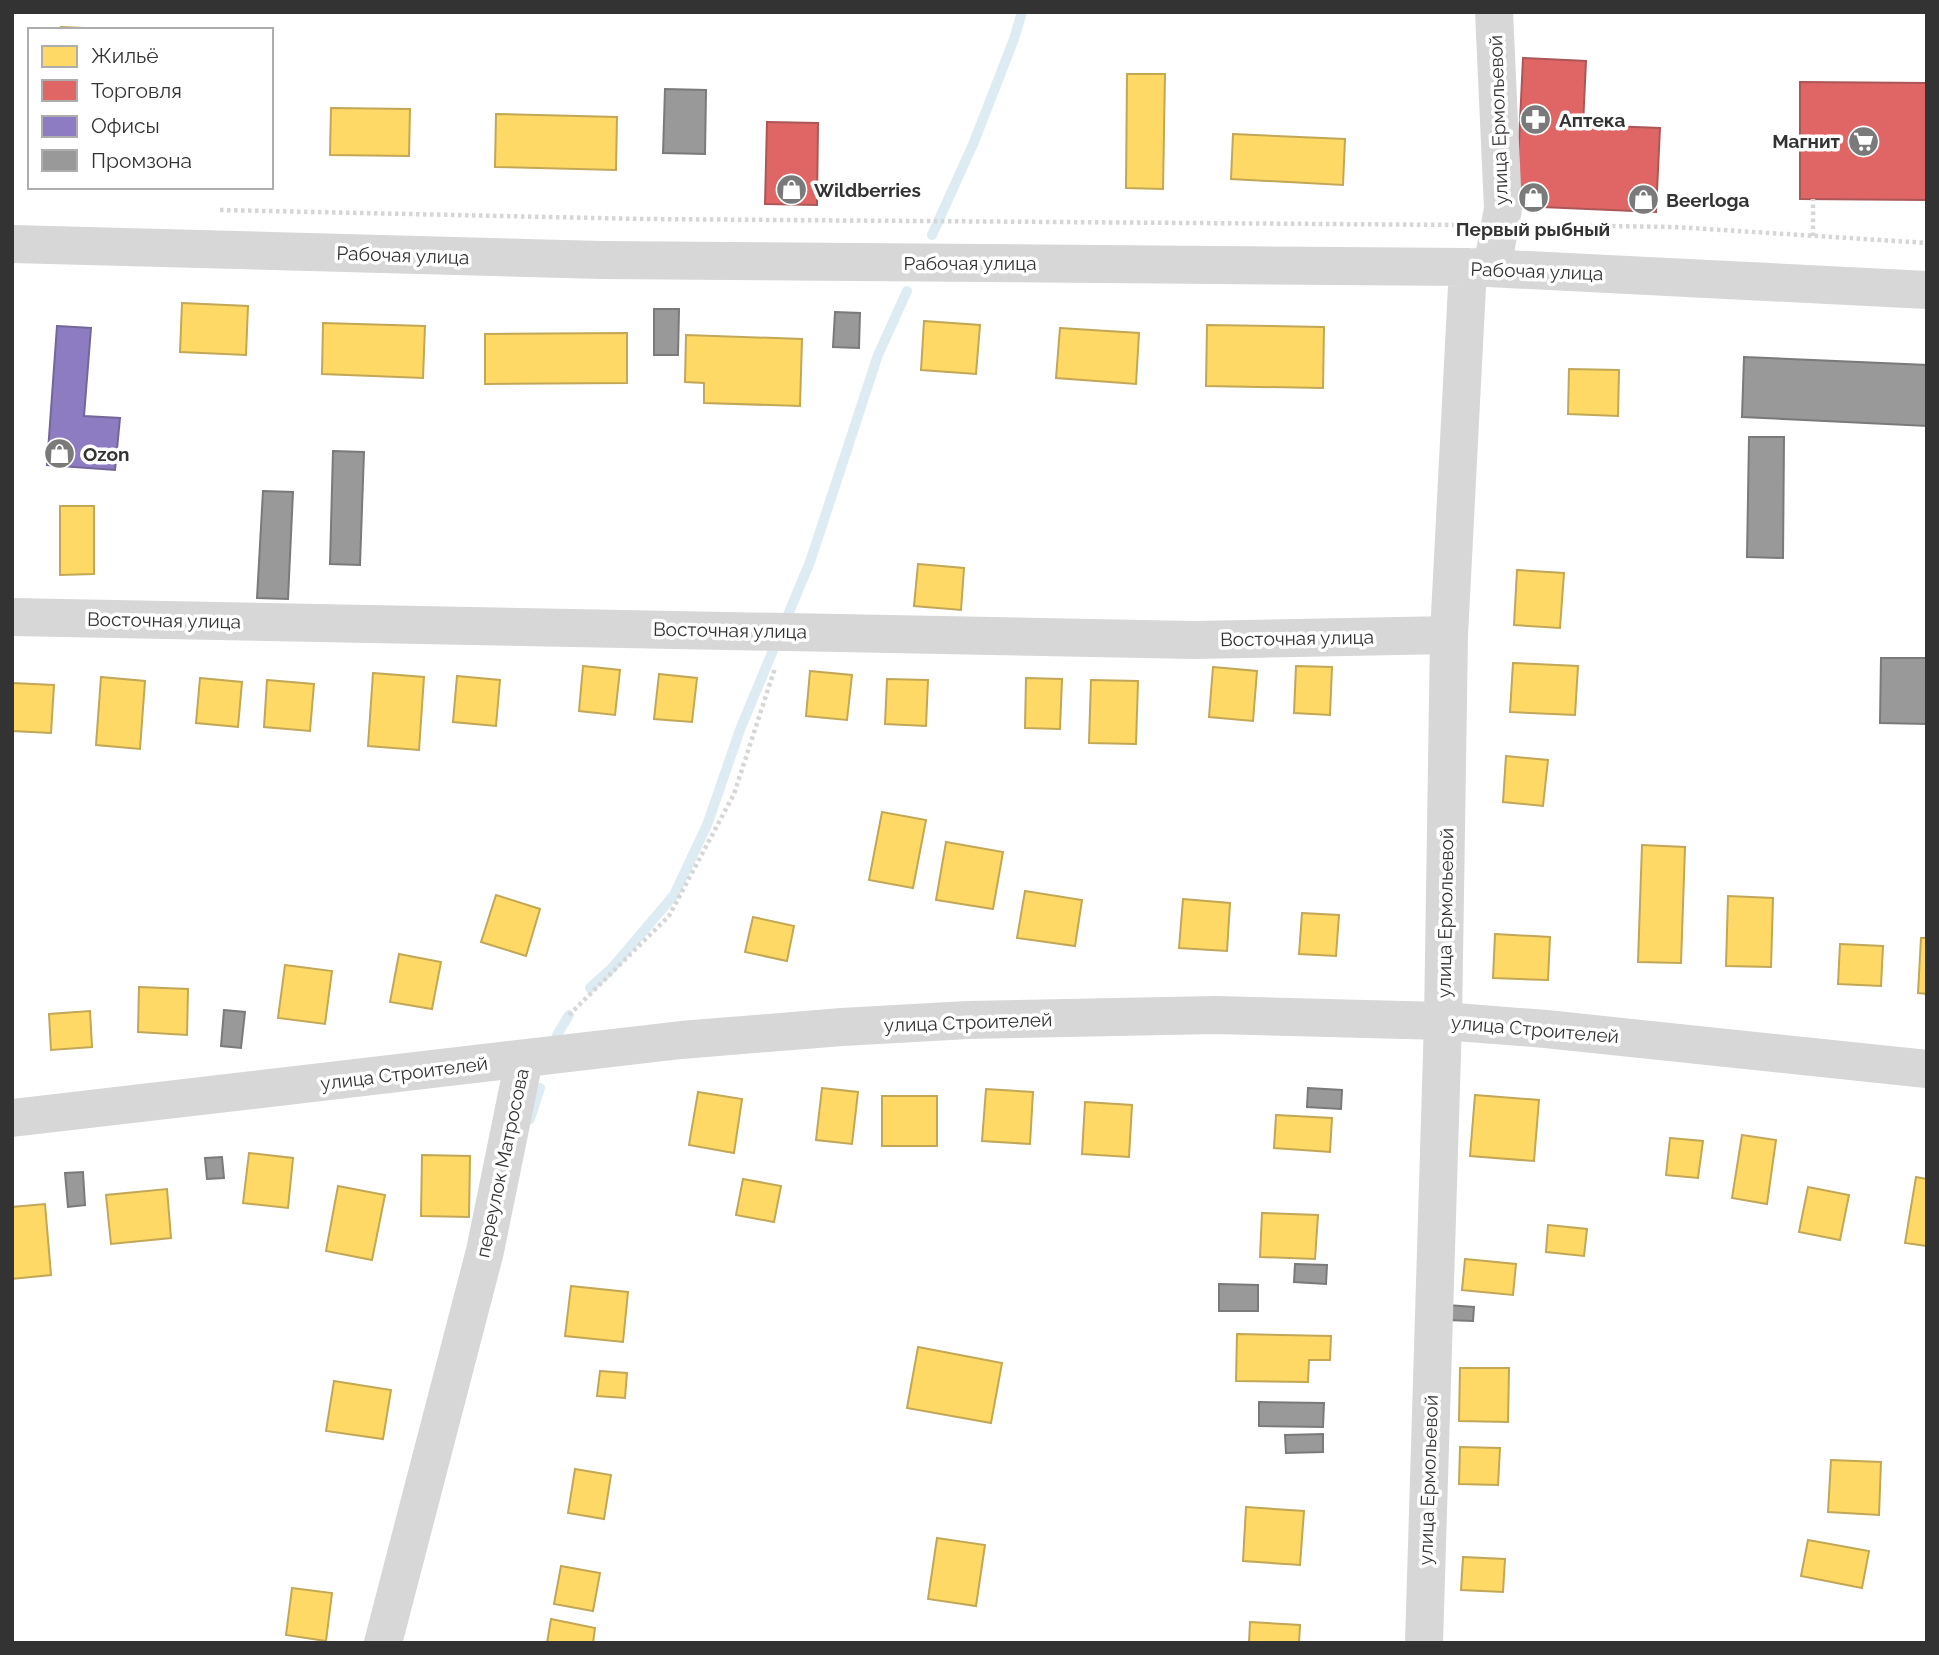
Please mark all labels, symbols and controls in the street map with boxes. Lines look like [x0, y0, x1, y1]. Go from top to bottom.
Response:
legend [28, 28, 273, 189]
street label: улица Ермольевой [1484, 34, 1512, 206]
text: Жильё [91, 43, 159, 68]
text: Торговля [91, 78, 182, 103]
pharmacy icon: Аптека [1519, 103, 1553, 137]
place label: Аптека [1559, 109, 1626, 131]
text: Офисы [91, 113, 160, 138]
supermarket icon: Магнит [1846, 124, 1880, 158]
place label: Магнит [1772, 130, 1841, 152]
text: Промзона [91, 148, 192, 173]
shop icon: Wildberries [774, 173, 808, 207]
place label: Wildberries [814, 179, 921, 201]
shop icon: Первый рыбный [1516, 181, 1550, 215]
shop icon: Beerloga [1626, 183, 1660, 217]
place label: Beerloga [1666, 189, 1750, 211]
place label: Первый рыбный [1456, 218, 1610, 240]
street label: Рабочая улица [336, 242, 470, 268]
street label: Рабочая улица [903, 252, 1037, 274]
street label: Рабочая улица [1470, 258, 1604, 284]
shop icon: Ozon [43, 437, 77, 471]
place label: Ozon [83, 443, 130, 465]
street label: Восточная улица [87, 608, 241, 632]
street label: Восточная улица [653, 618, 807, 642]
street label: Восточная улица [1220, 626, 1374, 650]
street label: улица Ермольевой [1433, 828, 1457, 998]
street label: улица Строителей [883, 1008, 1053, 1036]
street label: улица Строителей [1450, 1011, 1620, 1047]
street label: улица Строителей [319, 1052, 489, 1094]
street label: переулок Матросова [471, 1066, 533, 1260]
street label: улица Ермольевой [1414, 1394, 1442, 1566]

